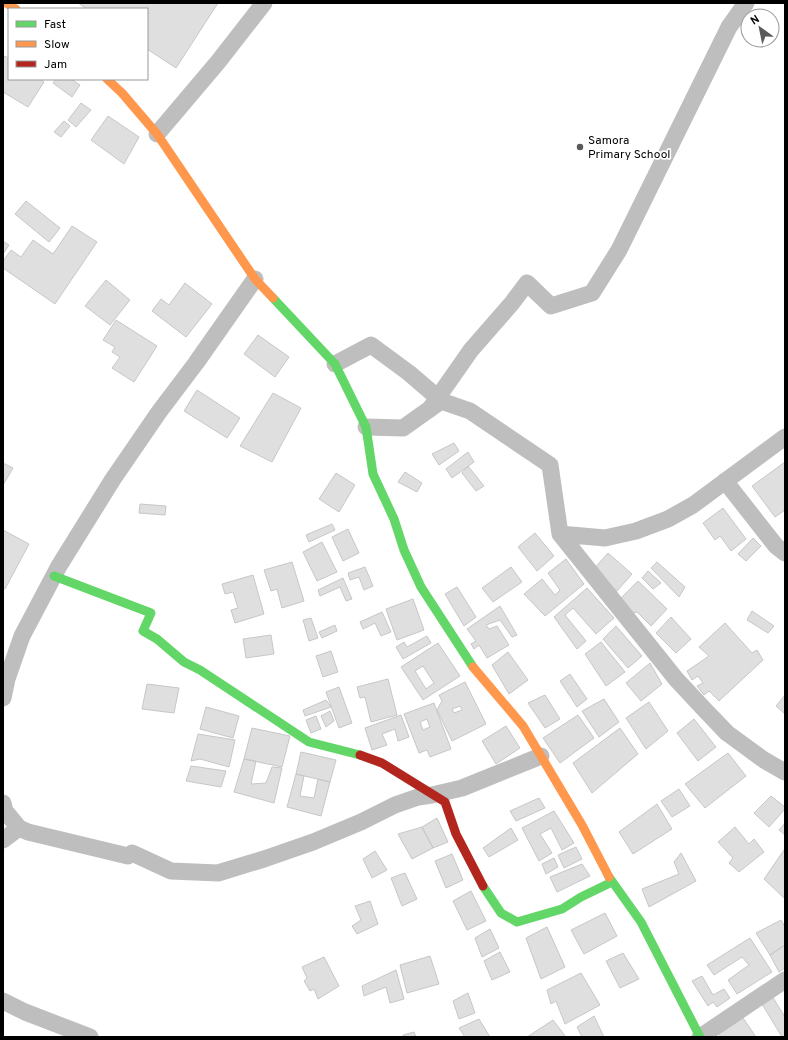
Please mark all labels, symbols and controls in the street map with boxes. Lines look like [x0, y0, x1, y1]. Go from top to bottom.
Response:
legend [8, 8, 148, 80]
north arrow [740, 8, 780, 48]
text: N [748, 12, 762, 28]
text: Fast [44, 17, 66, 33]
text: Slow [44, 37, 70, 53]
text: Jam [44, 57, 67, 73]
place label: Samora Primary School [588, 133, 671, 163]
marker: Samora Primary School [575, 142, 585, 152]

